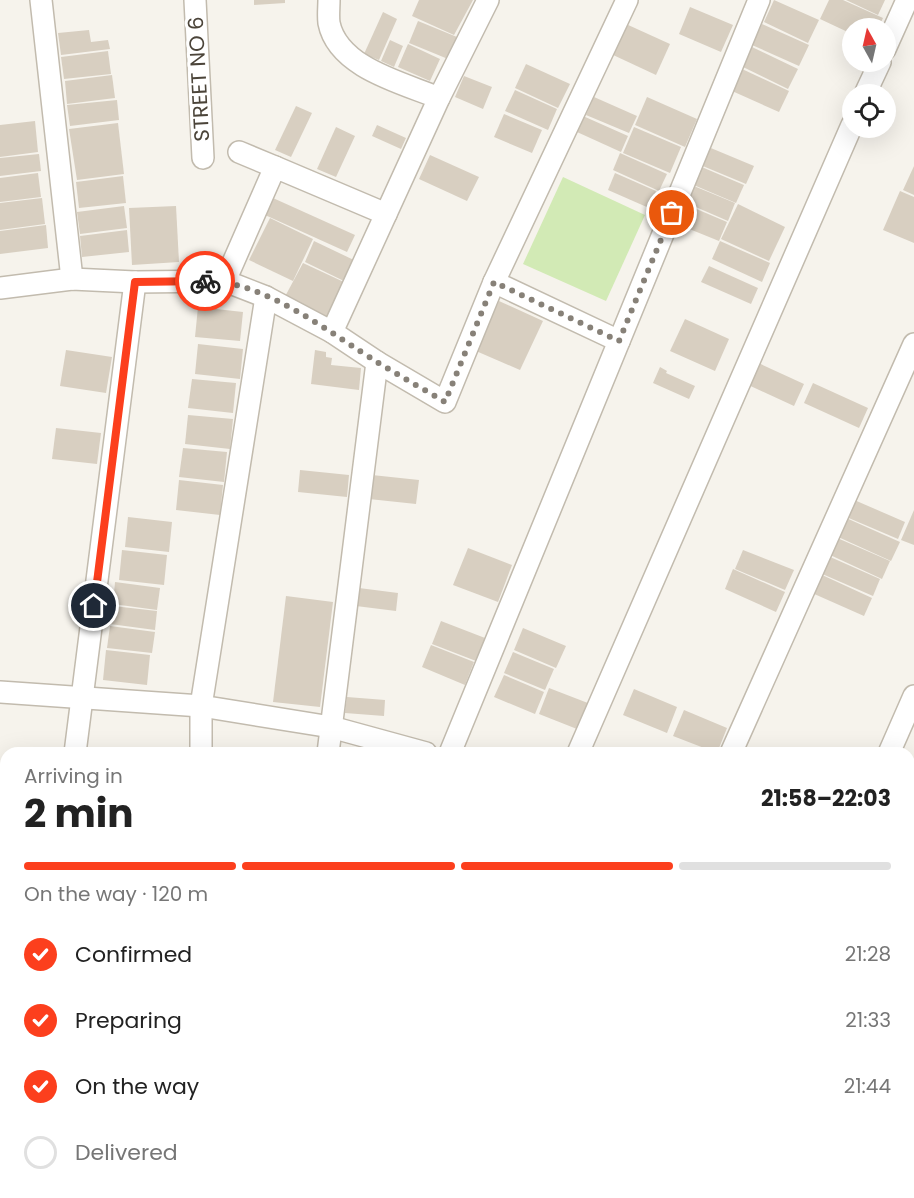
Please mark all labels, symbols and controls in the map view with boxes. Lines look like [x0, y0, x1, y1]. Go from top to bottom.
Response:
street label: STREET NO 6 [181, 16, 216, 142]
north arrow [842, 18, 896, 72]
map controls [842, 18, 896, 138]
button: locate [842, 84, 896, 138]
pin [646, 187, 697, 238]
icon: bag [655, 196, 688, 229]
courier [175, 251, 235, 311]
icon: bike [189, 265, 222, 298]
pin [68, 580, 119, 631]
icon: home [77, 589, 110, 622]
text: Arriving in [24, 762, 123, 790]
text: 21:58–22:03 [761, 783, 891, 814]
text: 2 min [24, 786, 134, 841]
text: On the way · 120 m [24, 880, 208, 908]
icon: check [24, 938, 57, 971]
text: Confirmed [75, 939, 192, 970]
text: 21:28 [845, 940, 891, 968]
icon: check [24, 1004, 57, 1037]
text: Preparing [75, 1005, 182, 1036]
text: 21:33 [845, 1006, 891, 1034]
icon: check [24, 1070, 57, 1103]
text: On the way [75, 1071, 199, 1102]
text: 21:44 [844, 1072, 891, 1100]
text: Delivered [75, 1137, 178, 1168]

